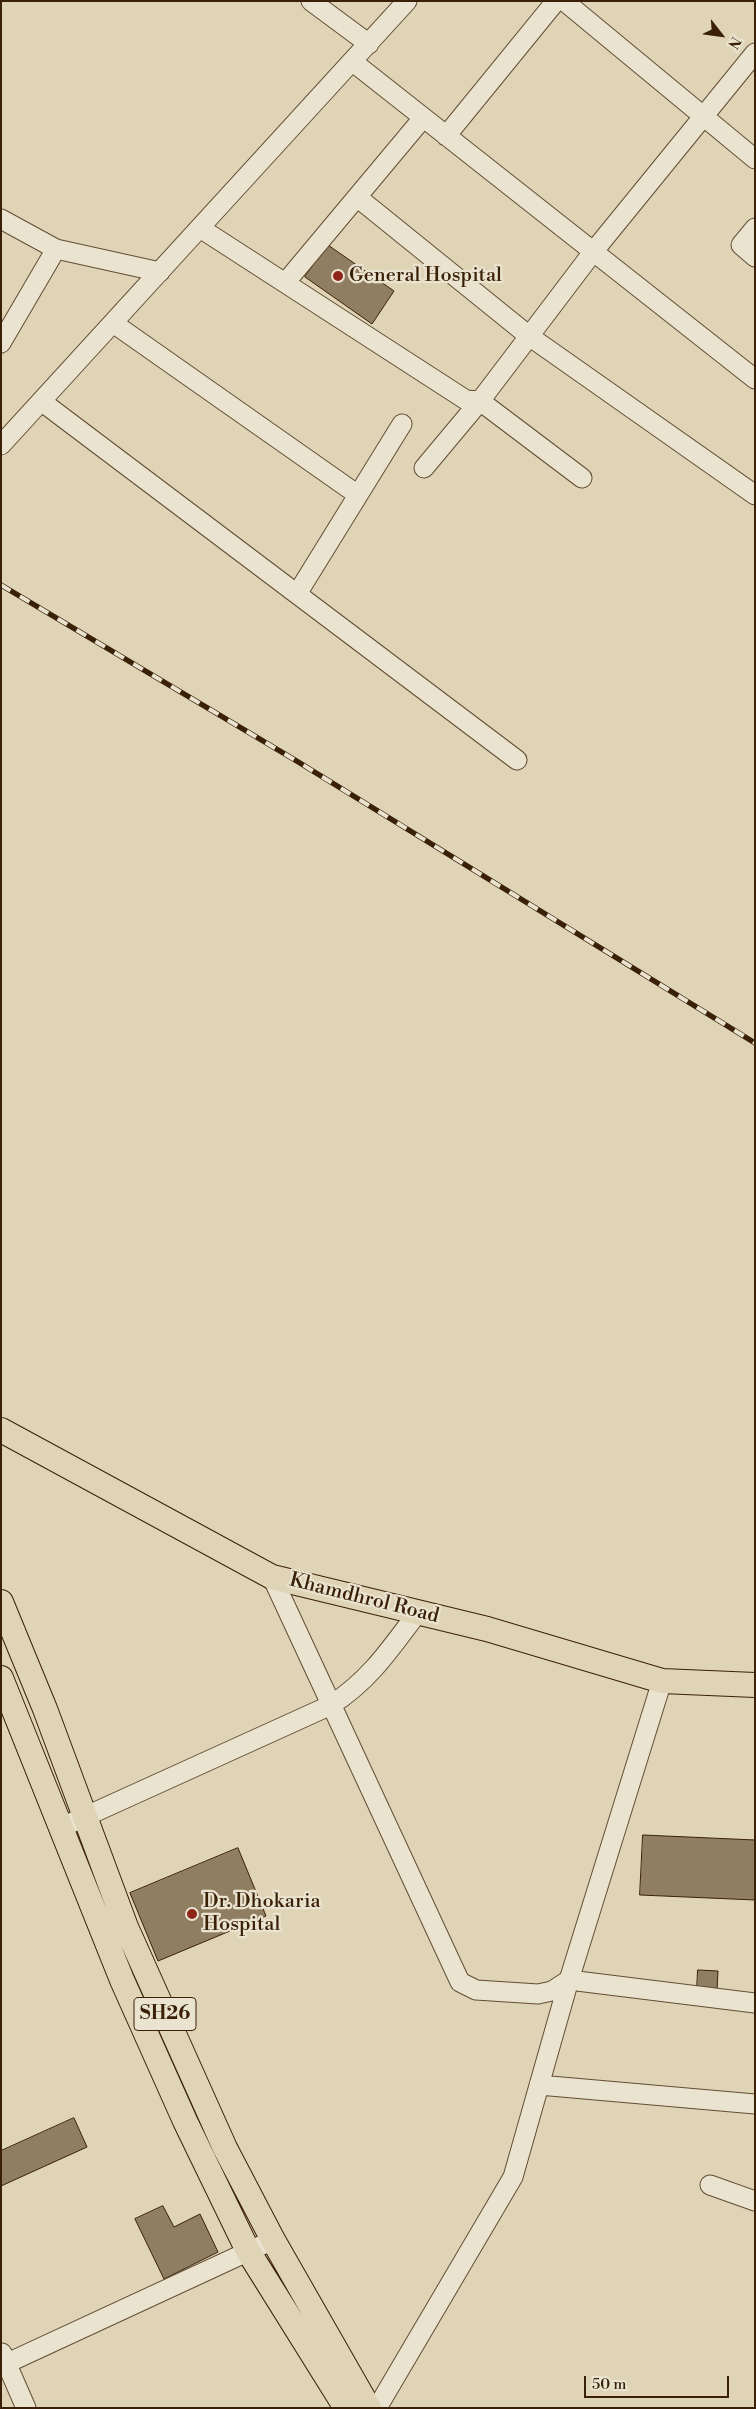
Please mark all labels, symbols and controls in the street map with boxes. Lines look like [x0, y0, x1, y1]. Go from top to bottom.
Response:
north arrow [696, 10, 746, 60]
text: N [723, 33, 745, 52]
place label: General Hospital [349, 264, 502, 288]
marker: General Hospital [331, 269, 345, 283]
street label: Khamdhrol Road [287, 1569, 441, 1629]
place label: Dr. Dhokaria Hospital [203, 1890, 321, 1937]
marker: Dr. Dhokaria Hospital [185, 1907, 199, 1921]
road number: SH26 [134, 1998, 196, 2030]
scale bar [586, 2366, 731, 2398]
text: 50 m [592, 2375, 626, 2394]

